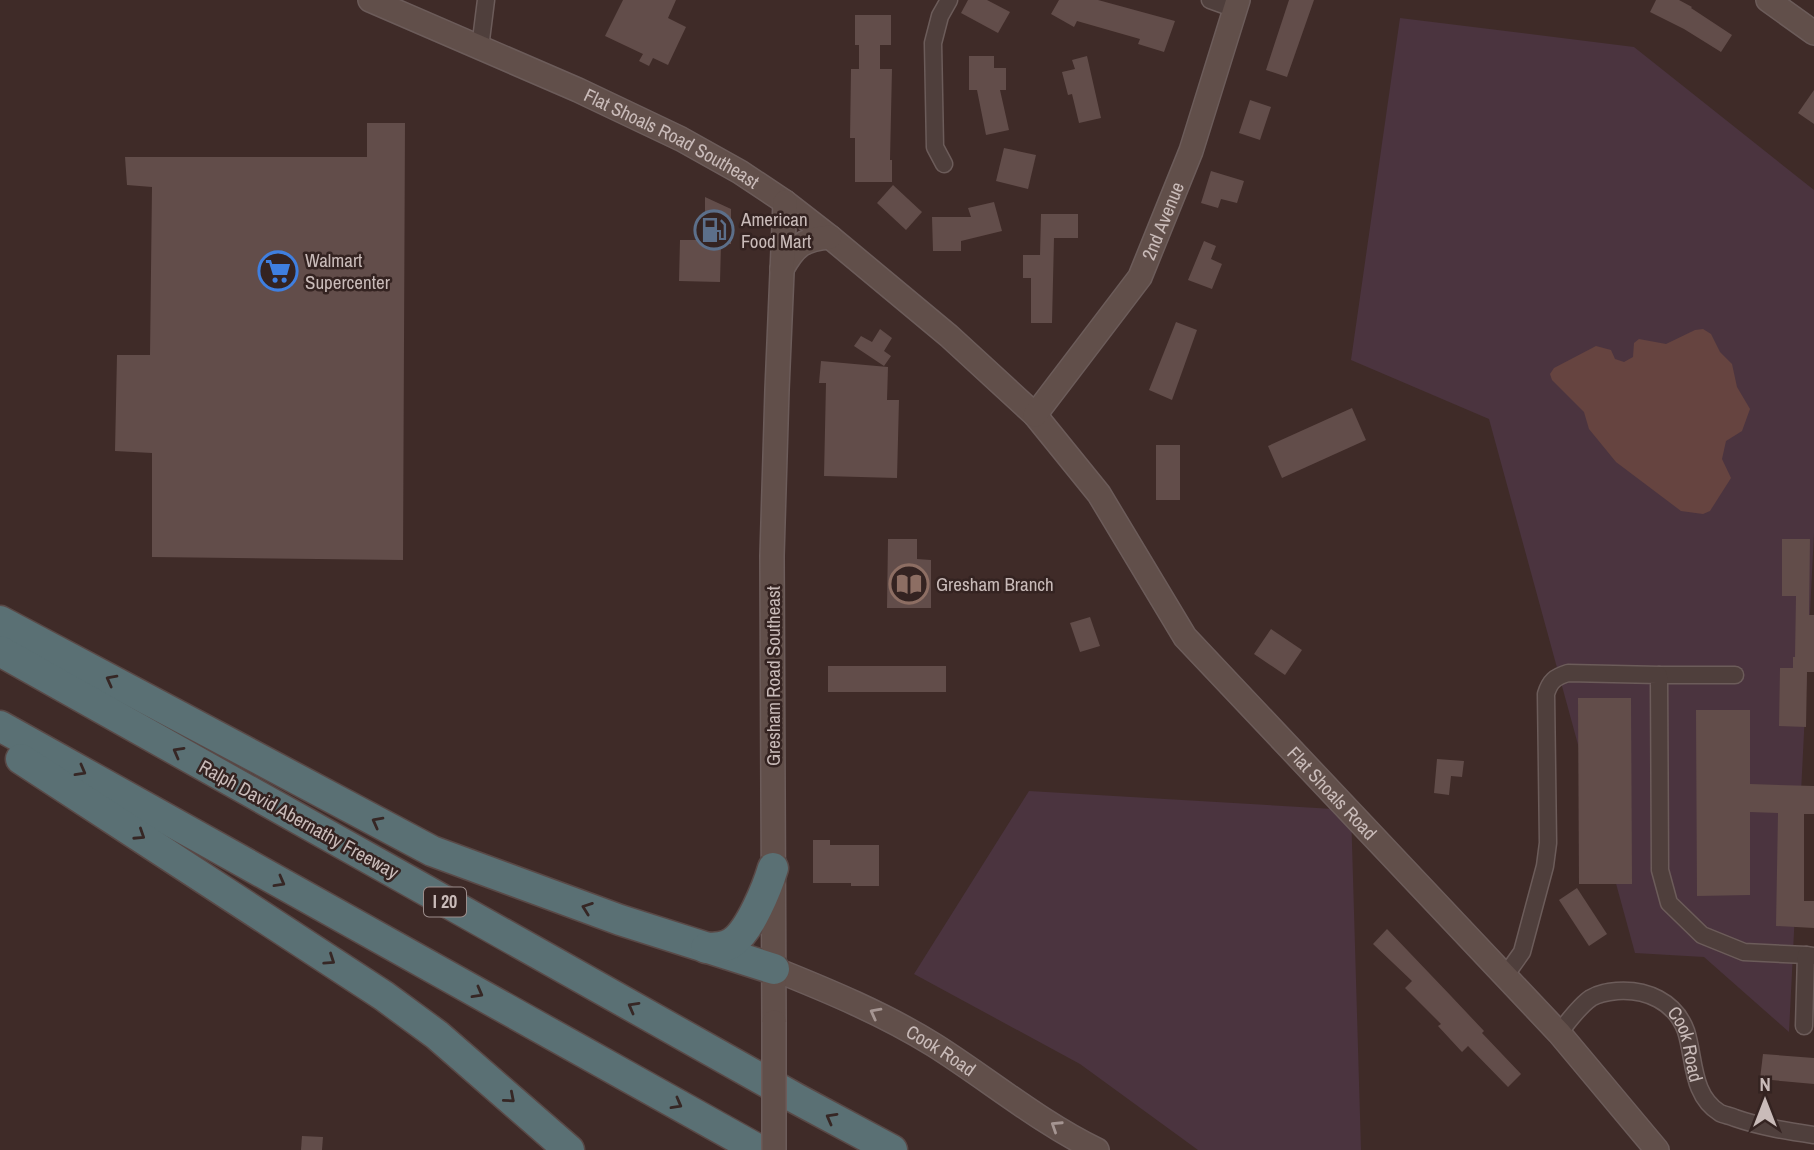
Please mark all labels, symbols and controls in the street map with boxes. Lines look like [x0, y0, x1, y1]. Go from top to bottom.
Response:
street label: Flat Shoals Road Southeast [580, 82, 765, 195]
street label: 2nd Avenue [1135, 178, 1190, 264]
place label: American Food Mart [740, 206, 812, 254]
fuel station icon: American Food Mart [693, 209, 735, 251]
place label: Walmart Supercenter [305, 247, 391, 295]
supermarket icon: Walmart Supercenter [257, 250, 299, 292]
library icon: Gresham Branch [888, 563, 930, 605]
place label: Gresham Branch [936, 571, 1054, 597]
street label: Gresham Road Southeast [760, 585, 786, 766]
one-way arrow [106, 675, 118, 689]
street label: Flat Shoals Road [1282, 741, 1383, 845]
one-way arrow [173, 747, 186, 760]
street label: Ralph David Abernathy Freeway [195, 753, 404, 885]
one-way arrow [74, 763, 86, 776]
one-way arrow [372, 816, 384, 830]
one-way arrow [132, 827, 145, 839]
one-way arrow [272, 874, 285, 887]
road number: I 20 [424, 888, 466, 917]
one-way arrow [581, 902, 593, 916]
one-way arrow [322, 952, 335, 964]
one-way arrow [471, 985, 483, 998]
street label: Cook Road [1662, 1000, 1710, 1085]
one-way arrow [627, 1002, 640, 1015]
one-way arrow [870, 1008, 883, 1021]
street label: Cook Road [901, 1018, 981, 1082]
north arrow [1730, 1066, 1800, 1136]
text: N [1759, 1071, 1771, 1097]
one-way arrow [502, 1090, 515, 1103]
one-way arrow [669, 1096, 682, 1109]
one-way arrow [826, 1113, 839, 1126]
one-way arrow [1051, 1122, 1064, 1134]

